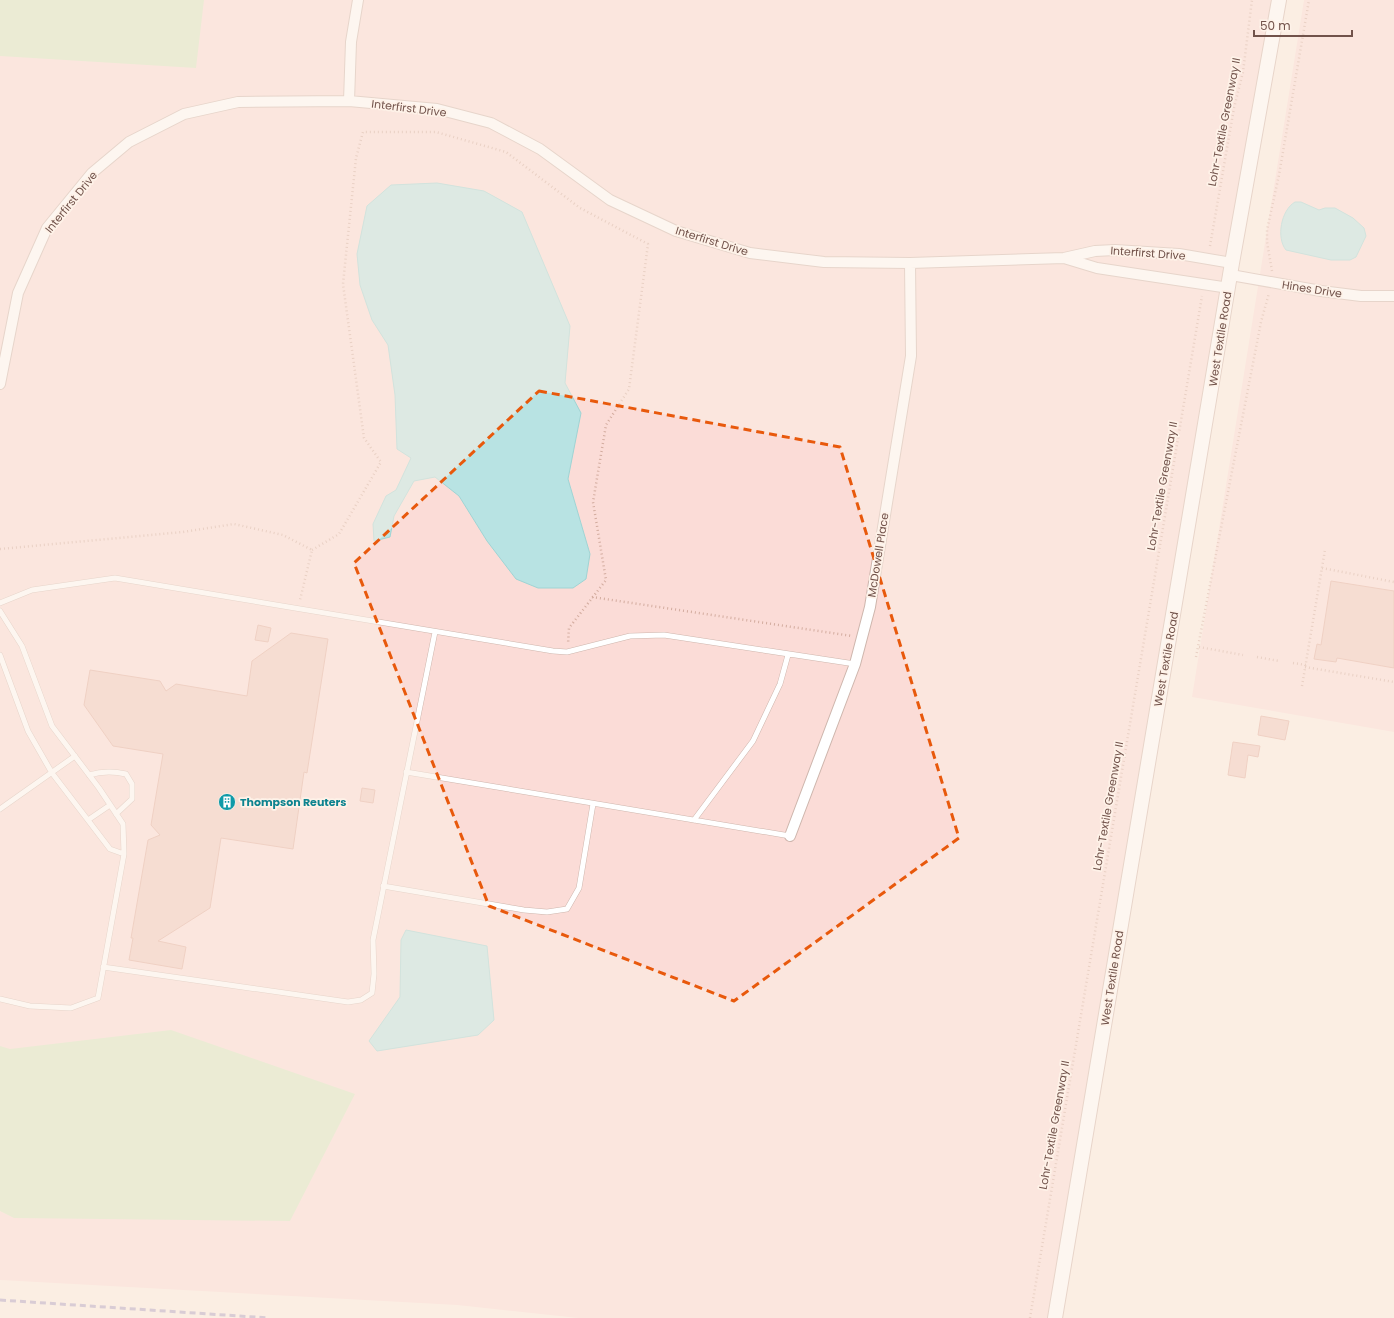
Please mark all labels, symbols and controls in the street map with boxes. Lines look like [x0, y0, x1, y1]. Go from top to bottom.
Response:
scale bar [1254, 12, 1352, 38]
text: 50 m [1260, 17, 1291, 34]
street label: Lohr-Textile Greenway II [1204, 56, 1244, 188]
street label: Interfirst Drive [371, 95, 448, 121]
street label: Interfirst Drive [41, 168, 101, 236]
street label: Interfirst Drive [674, 222, 751, 260]
street label: Interfirst Drive [1110, 242, 1186, 264]
street label: Hines Drive [1281, 276, 1343, 302]
street label: West Textile Road [1205, 290, 1235, 388]
street label: Lohr-Textile Greenway II [1143, 420, 1181, 552]
street label: McDowell Place [863, 512, 893, 598]
street label: West Textile Road [1150, 610, 1182, 708]
street label: Lohr-Textile Greenway II [1089, 740, 1127, 872]
building icon: Thompson Reuters [217, 792, 237, 812]
place label: Thompson Reuters [240, 794, 346, 810]
street label: West Textile Road [1097, 929, 1127, 1027]
street label: Lohr-Textile Greenway II [1035, 1059, 1073, 1191]

